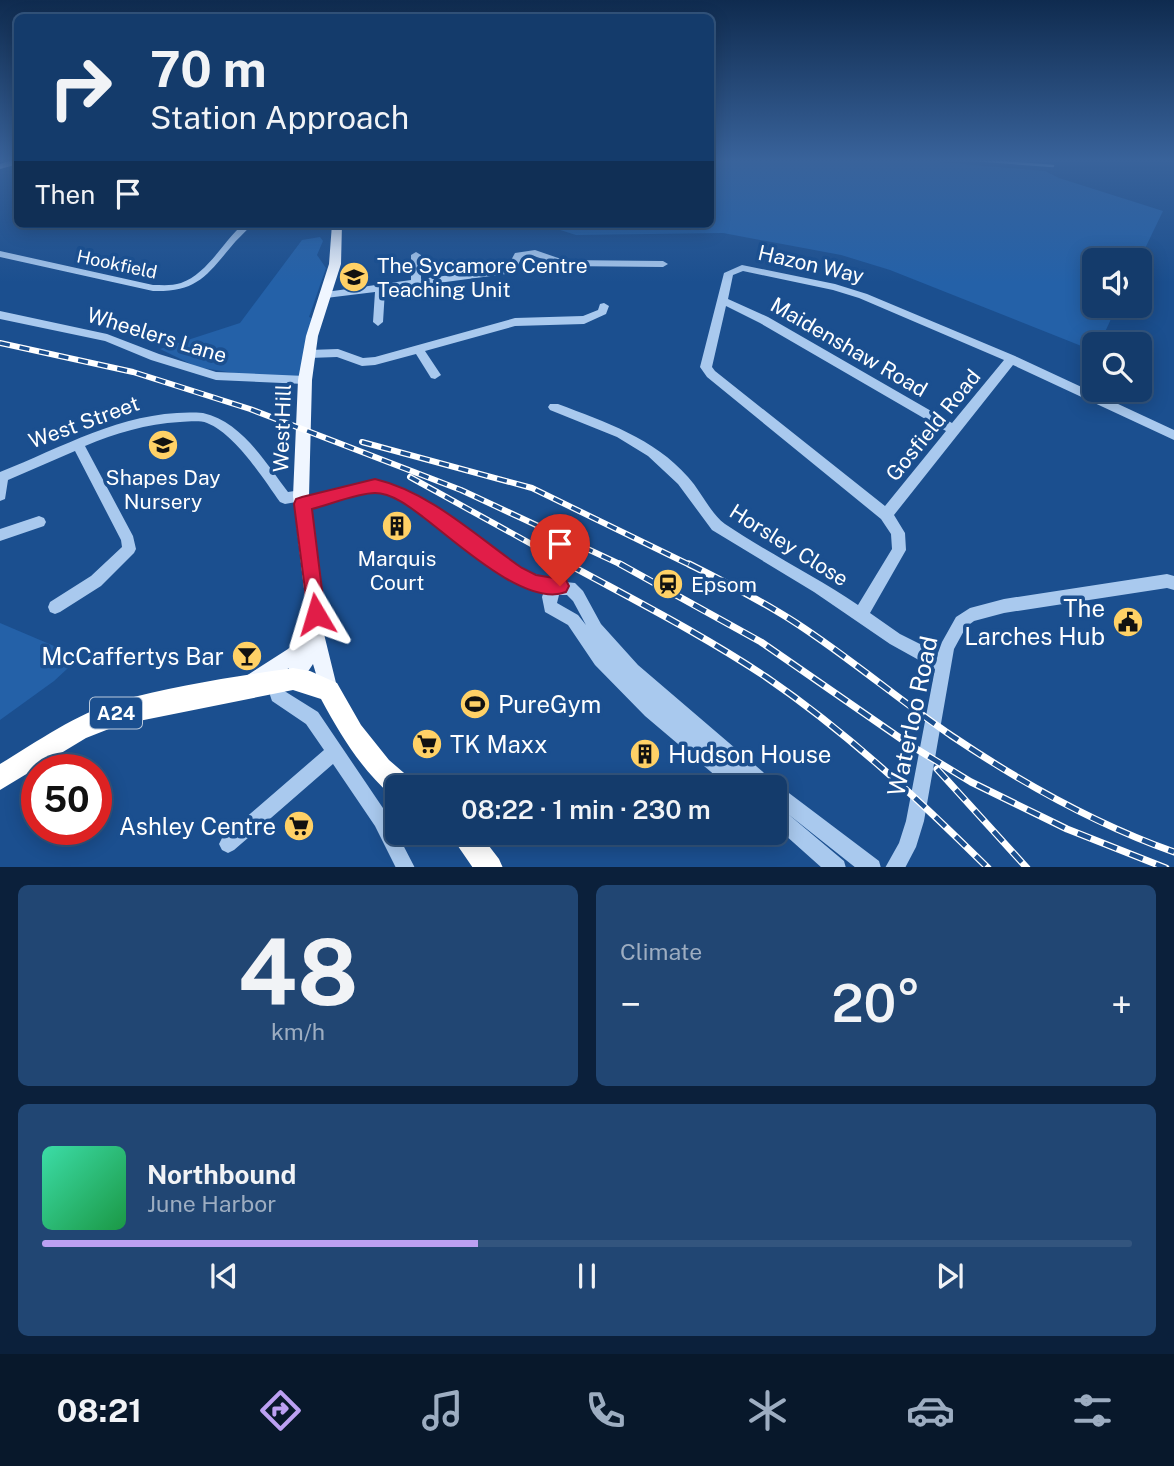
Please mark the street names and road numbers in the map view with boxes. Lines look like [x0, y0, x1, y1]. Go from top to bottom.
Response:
street label: Hazon Way [756, 240, 866, 288]
street label: Hookfield [75, 245, 159, 283]
street label: Maidenshaw Road [766, 292, 932, 402]
street label: Wheelers Lane [84, 302, 230, 368]
street label: Gosfield Road [880, 364, 986, 486]
street label: West Hill [268, 383, 296, 473]
street label: West Street [25, 390, 143, 454]
street label: Horsley Close [725, 499, 853, 591]
street label: Waterloo Road [881, 633, 943, 799]
road number: A24 [90, 698, 142, 728]

